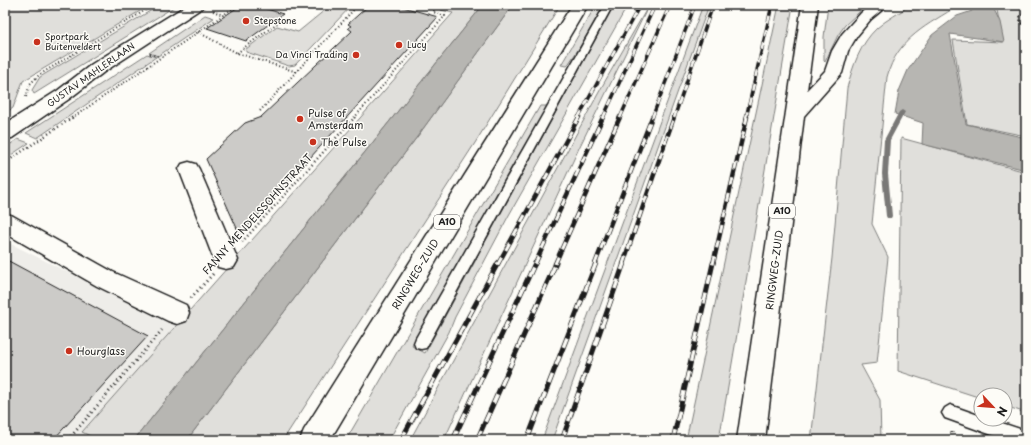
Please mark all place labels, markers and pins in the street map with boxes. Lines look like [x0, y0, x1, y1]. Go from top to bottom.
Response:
place label: Stepstone [254, 13, 297, 27]
marker: Stepstone [241, 16, 251, 26]
place label: Sportpark Buitenveldert [45, 29, 101, 53]
marker: Sportpark Buitenveldert [32, 37, 42, 47]
place label: Lucy [407, 37, 427, 51]
marker: Lucy [394, 40, 404, 50]
place label: Da Vinci Trading [276, 47, 348, 61]
marker: Da Vinci Trading [351, 50, 361, 60]
place label: Pulse of Amsterdam [308, 105, 363, 132]
marker: Pulse of Amsterdam [295, 114, 305, 124]
place label: The Pulse [321, 134, 367, 149]
marker: The Pulse [308, 137, 318, 147]
place label: Hourglass [77, 343, 125, 358]
marker: Hourglass [64, 346, 74, 356]

